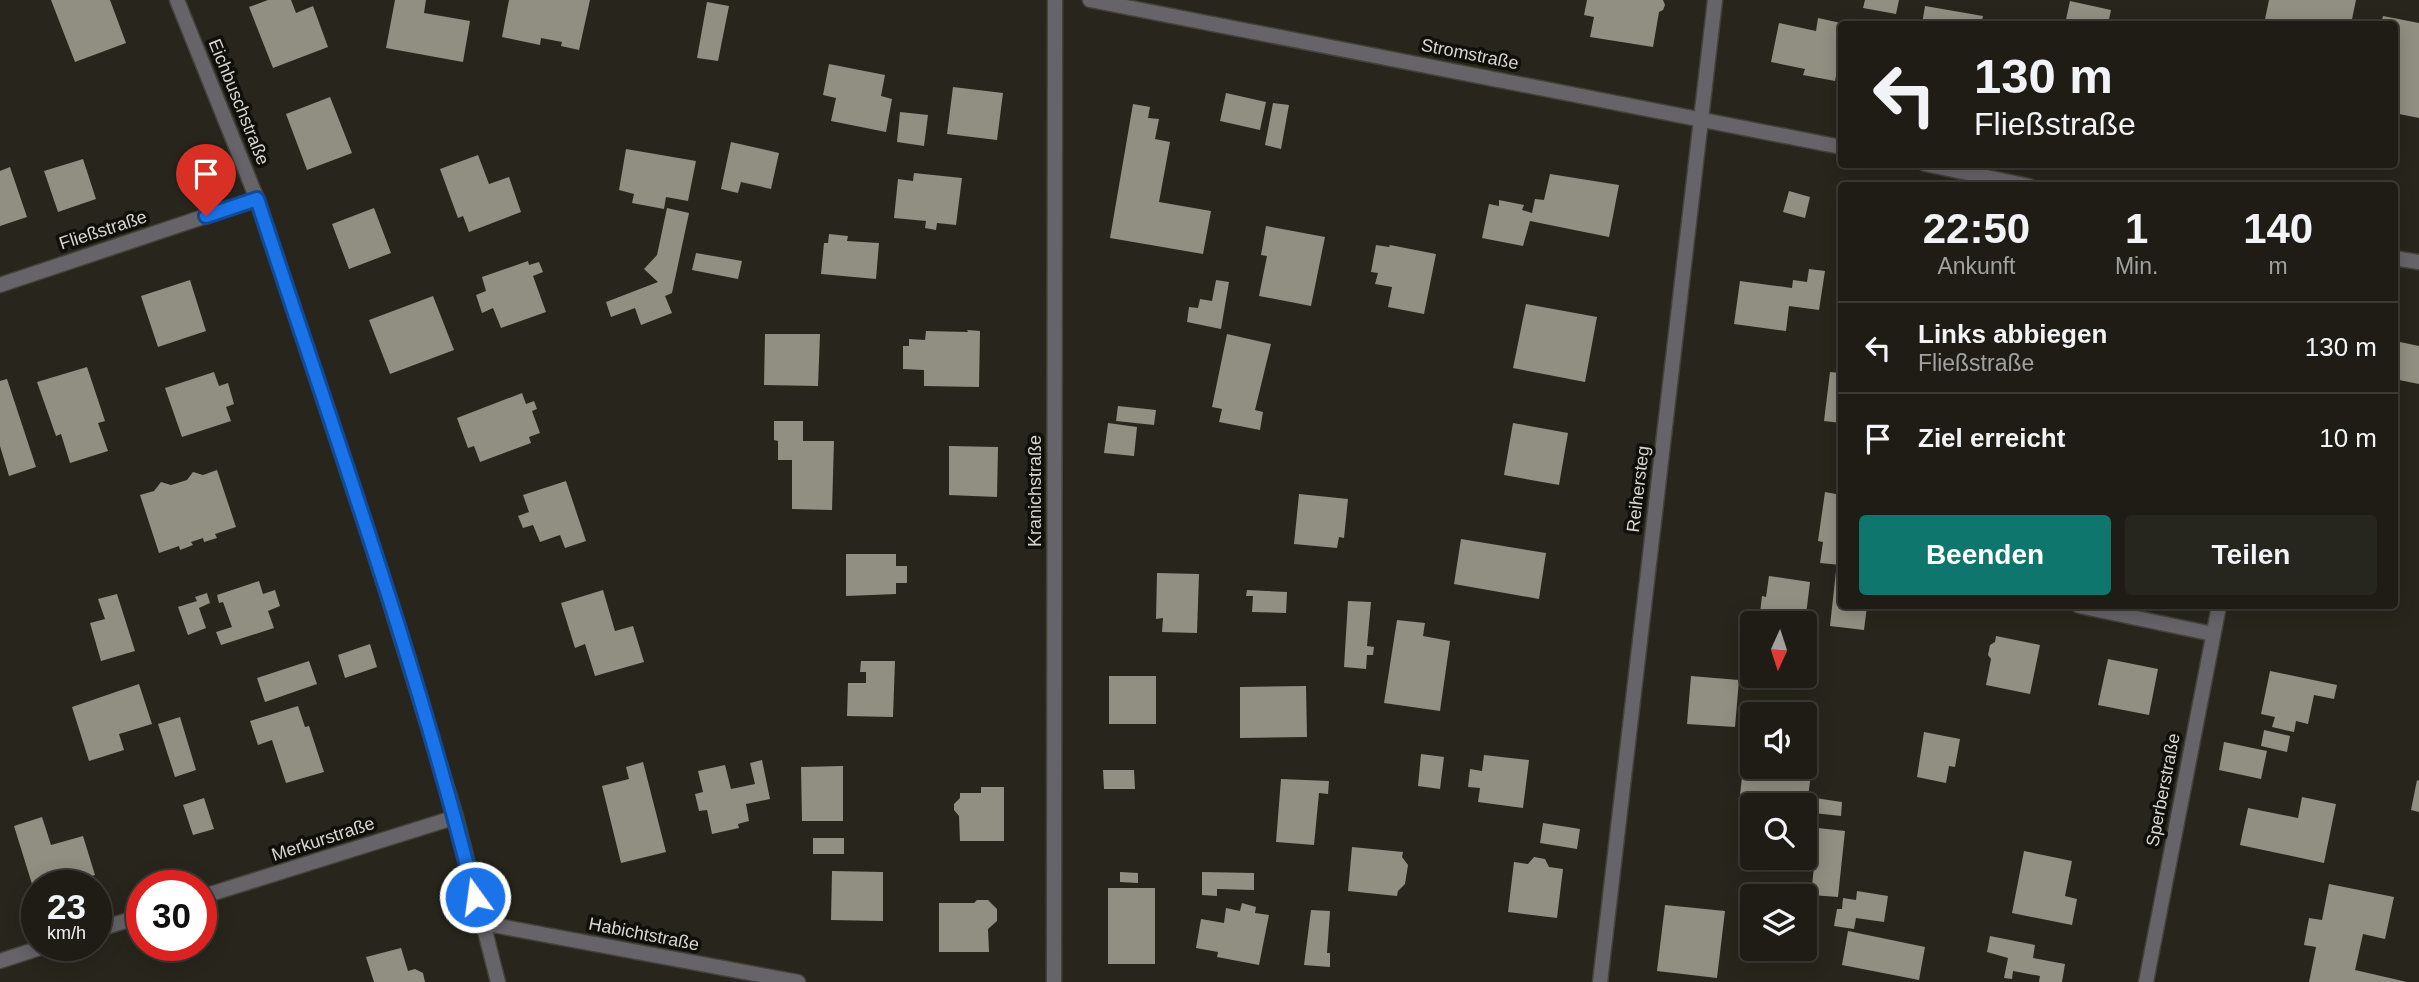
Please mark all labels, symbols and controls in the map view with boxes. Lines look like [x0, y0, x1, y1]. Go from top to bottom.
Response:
street label: Stromstraße [1419, 35, 1521, 73]
street label: Eichbuschstraße [205, 36, 273, 168]
icon: left [1859, 49, 1950, 140]
text: 130 m [1974, 49, 2113, 103]
text: Fließstraße [1974, 106, 2136, 142]
pin [176, 144, 236, 216]
icon: arrive [187, 155, 225, 193]
text: 22:50 [1923, 205, 2030, 252]
text: 1 [2125, 205, 2148, 252]
text: 140 [2243, 205, 2313, 252]
street label: Fließstraße [57, 206, 149, 254]
text: Ankunft [1937, 253, 2015, 279]
text: Min. [2115, 253, 2158, 279]
text: m [2269, 253, 2288, 279]
text: Links abbiegen [1918, 319, 2107, 349]
icon: left [1859, 329, 1897, 367]
text: 130 m [2305, 332, 2377, 362]
text: Fließstraße [1918, 350, 2034, 376]
icon: arrive [1859, 420, 1897, 458]
text: Ziel erreicht [1918, 423, 2065, 453]
text: 10 m [2319, 423, 2377, 453]
street label: Kranichstraße [1025, 435, 1045, 547]
street label: Reihersteg [1623, 445, 1653, 533]
button: Beenden [1859, 515, 2111, 595]
button: Teilen [2125, 515, 2377, 595]
north arrow [1740, 611, 1816, 688]
map controls [1740, 611, 1817, 961]
button: sound [1740, 702, 1817, 779]
street label: Sperberstraße [2142, 732, 2184, 848]
button: search [1740, 793, 1817, 870]
street label: Merkurstraße [269, 813, 377, 865]
position arrow [438, 860, 512, 934]
speed limit sign: 30 [126, 870, 217, 961]
button: layers [1740, 884, 1817, 961]
text: 23 [47, 887, 86, 926]
street label: Habichtstraße [587, 913, 701, 955]
text: km/h [47, 923, 86, 943]

